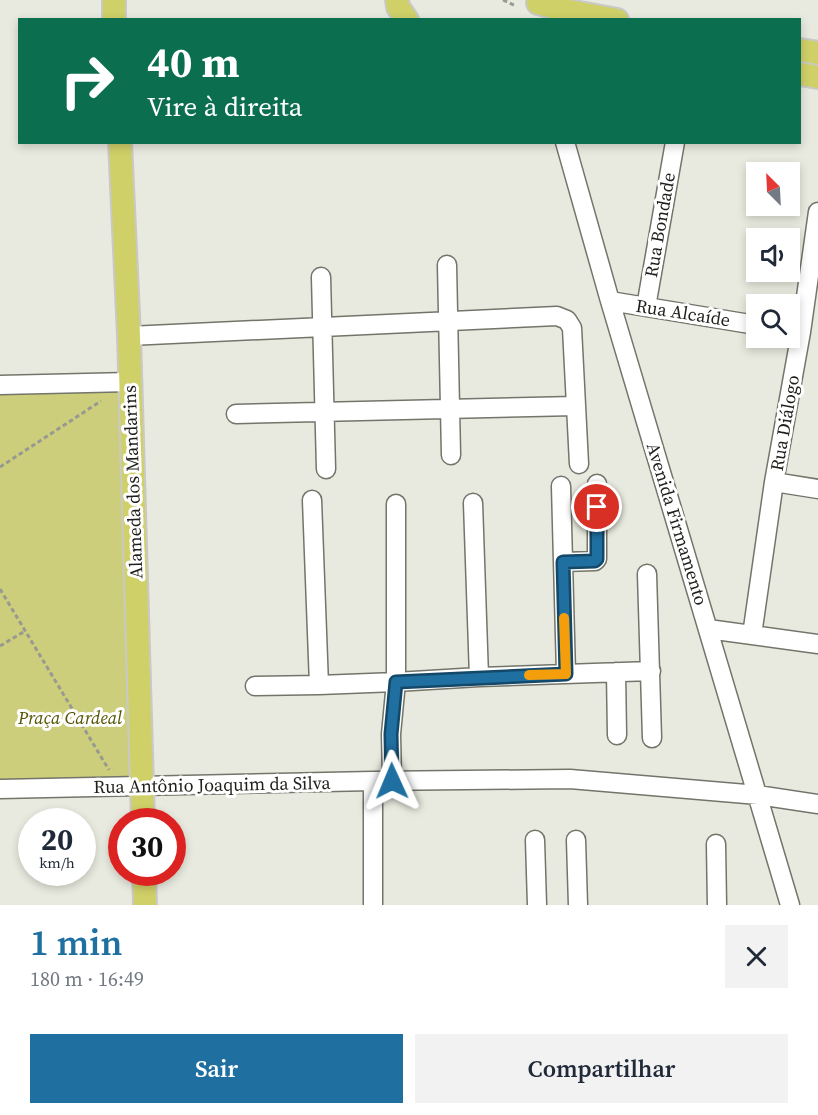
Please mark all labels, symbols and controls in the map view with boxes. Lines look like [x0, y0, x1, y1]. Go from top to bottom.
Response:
text: 40 m [147, 33, 240, 91]
icon: right [48, 42, 126, 120]
text: Vire à direita [147, 88, 303, 125]
north arrow [746, 162, 800, 216]
map controls [746, 162, 800, 348]
street label: Rua Bondade [638, 171, 681, 279]
button: sound [746, 228, 800, 282]
street label: Rua Alcaíde [634, 293, 732, 332]
button: search [746, 294, 800, 348]
street label: Rua Diálogo [764, 373, 805, 473]
street label: Alameda dos Mandarins [117, 385, 148, 579]
street label: Avenida Firmamento [641, 439, 714, 608]
pin [571, 481, 622, 532]
icon: arrive [580, 490, 613, 523]
park label: Praça Cardeal [17, 705, 122, 730]
position arrow [360, 749, 424, 813]
street label: Rua Antônio Joaquim da Silva [93, 770, 332, 799]
speed limit sign: 30 [108, 808, 186, 886]
text: 20 [41, 819, 73, 860]
text: km/h [39, 852, 75, 873]
text: 1 min [30, 918, 122, 967]
button: close [725, 925, 788, 988]
text: 180 m · 16:49 [30, 965, 144, 993]
button: Sair [30, 1034, 403, 1103]
button: Compartilhar [415, 1034, 788, 1103]

